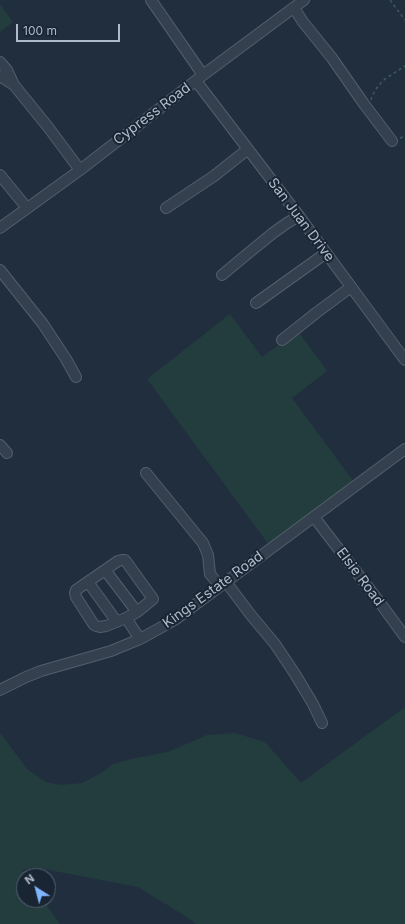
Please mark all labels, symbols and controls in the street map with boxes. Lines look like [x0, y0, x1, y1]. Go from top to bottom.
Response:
scale bar [18, 16, 122, 42]
text: 100 m [23, 23, 57, 38]
street label: Cypress Road [110, 80, 194, 148]
street label: San Juan Drive [264, 175, 338, 265]
street label: Elsie Road [333, 545, 387, 609]
street label: Kings Estate Road [160, 548, 266, 632]
north arrow [16, 868, 56, 908]
text: N [22, 871, 37, 887]

